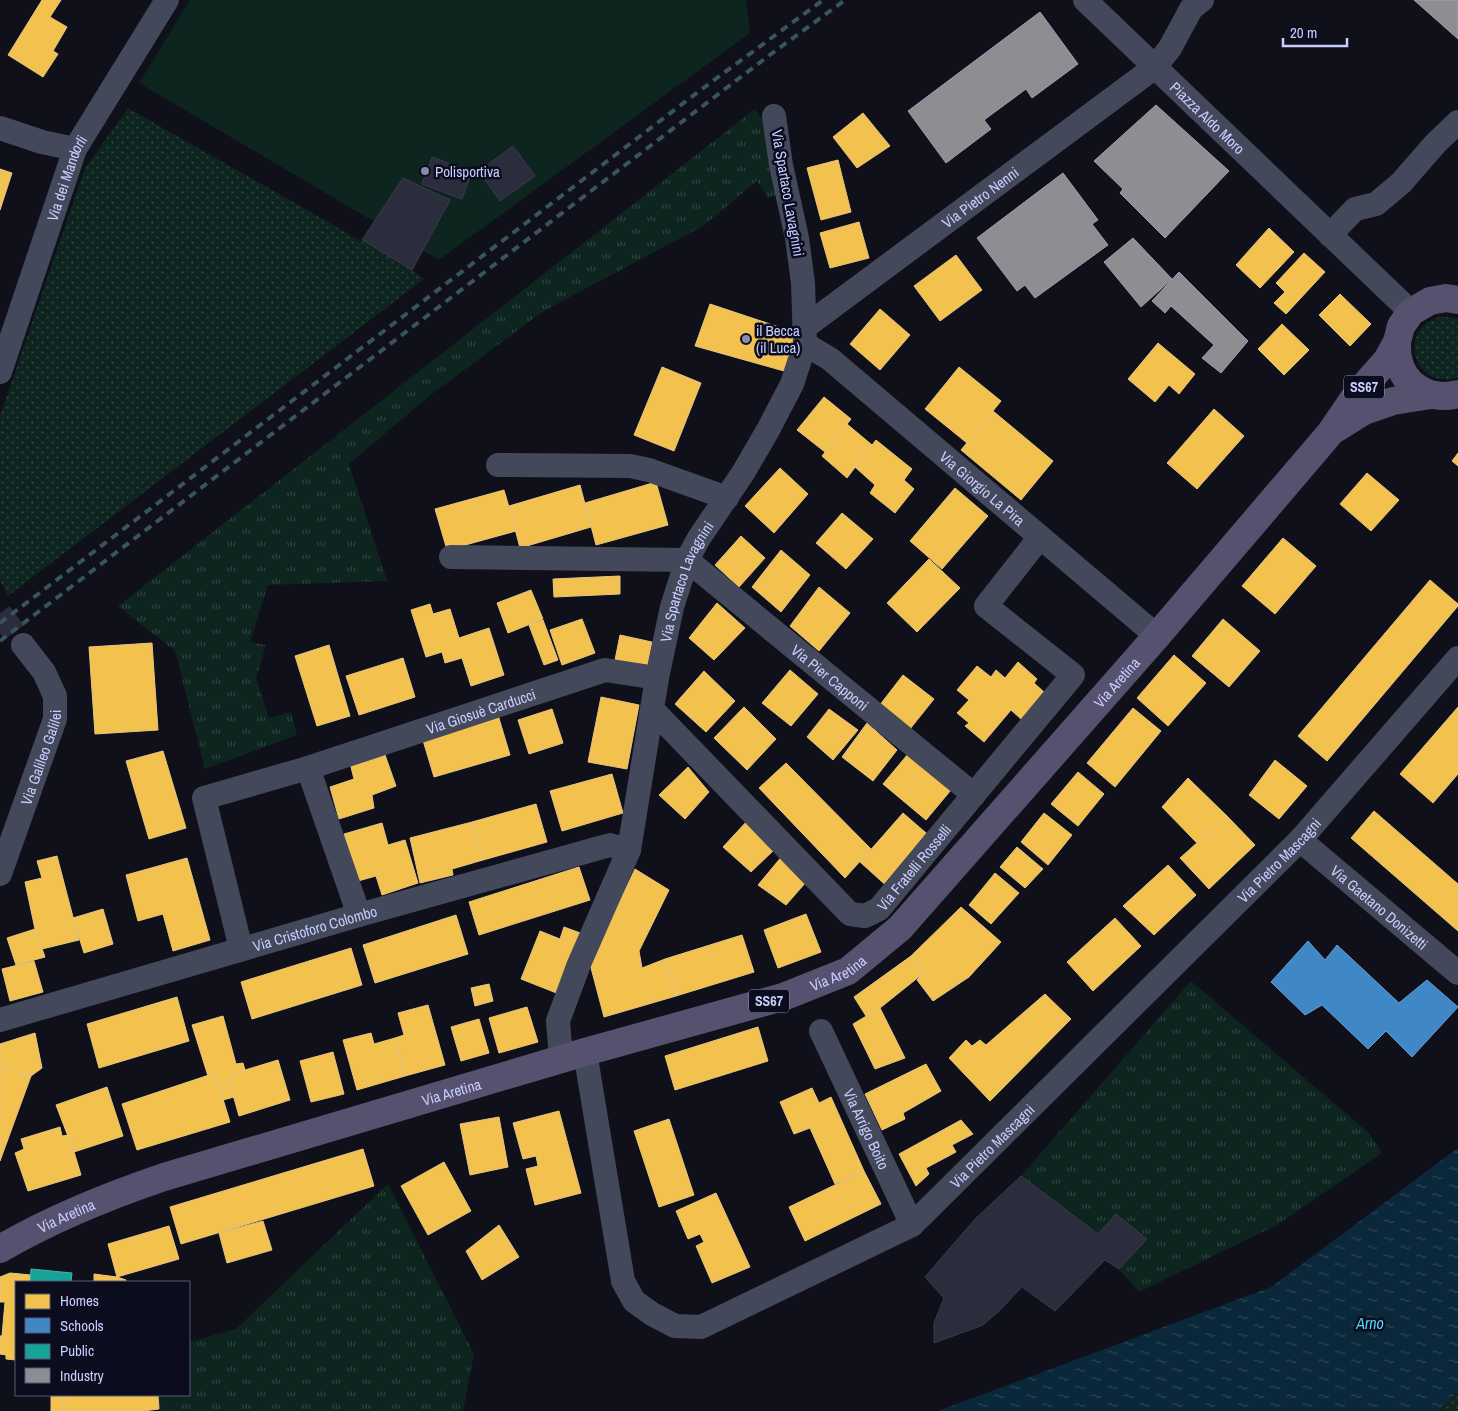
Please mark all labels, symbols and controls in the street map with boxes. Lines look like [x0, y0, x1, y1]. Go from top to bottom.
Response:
scale bar [1283, 15, 1347, 47]
text: 20 m [1290, 22, 1317, 43]
street label: Piazza Aldo Moro [1166, 77, 1250, 159]
street label: Via Spartaco Lavagnini [767, 128, 809, 258]
street label: Via dei Mandorli [41, 131, 92, 224]
place label: Polisportiva [435, 161, 500, 182]
street label: Via Pietro Nenni [937, 161, 1023, 233]
marker: Polisportiva [419, 165, 431, 177]
place label: il Becca (il Luca) [756, 320, 800, 358]
marker: il Becca (il Luca) [740, 333, 752, 345]
road number: SS67 [1344, 376, 1384, 398]
street label: Via Giorgio La Pira [935, 446, 1030, 531]
street label: Via Spartaco Lavagnini [654, 517, 718, 644]
street label: Via Pier Capponi [787, 639, 873, 715]
street label: Via Aretina [1088, 652, 1144, 712]
street label: Via Giosuè Carducci [423, 683, 538, 739]
street label: Via Galileo Galilei [15, 710, 66, 808]
street label: Via Pietro Mascagni [1232, 813, 1325, 907]
street label: Via Fratelli Rosselli [872, 820, 956, 915]
street label: Via Gaetano Donizetti [1326, 860, 1433, 954]
street label: Via Cristoforo Colombo [250, 900, 379, 956]
street label: Via Aretina [807, 950, 870, 996]
road number: SS67 [749, 989, 789, 1012]
street label: Via Aretina [419, 1073, 483, 1110]
street label: Via Arrigo Boito [839, 1085, 895, 1173]
street label: Via Pietro Mascagni [945, 1099, 1039, 1192]
street label: Via Aretina [34, 1193, 98, 1238]
legend [15, 1281, 190, 1396]
text: Homes [60, 1290, 99, 1311]
water label: Arno [1355, 1312, 1384, 1334]
text: Schools [60, 1315, 104, 1336]
text: Public [60, 1340, 94, 1361]
text: Industry [60, 1365, 105, 1386]

